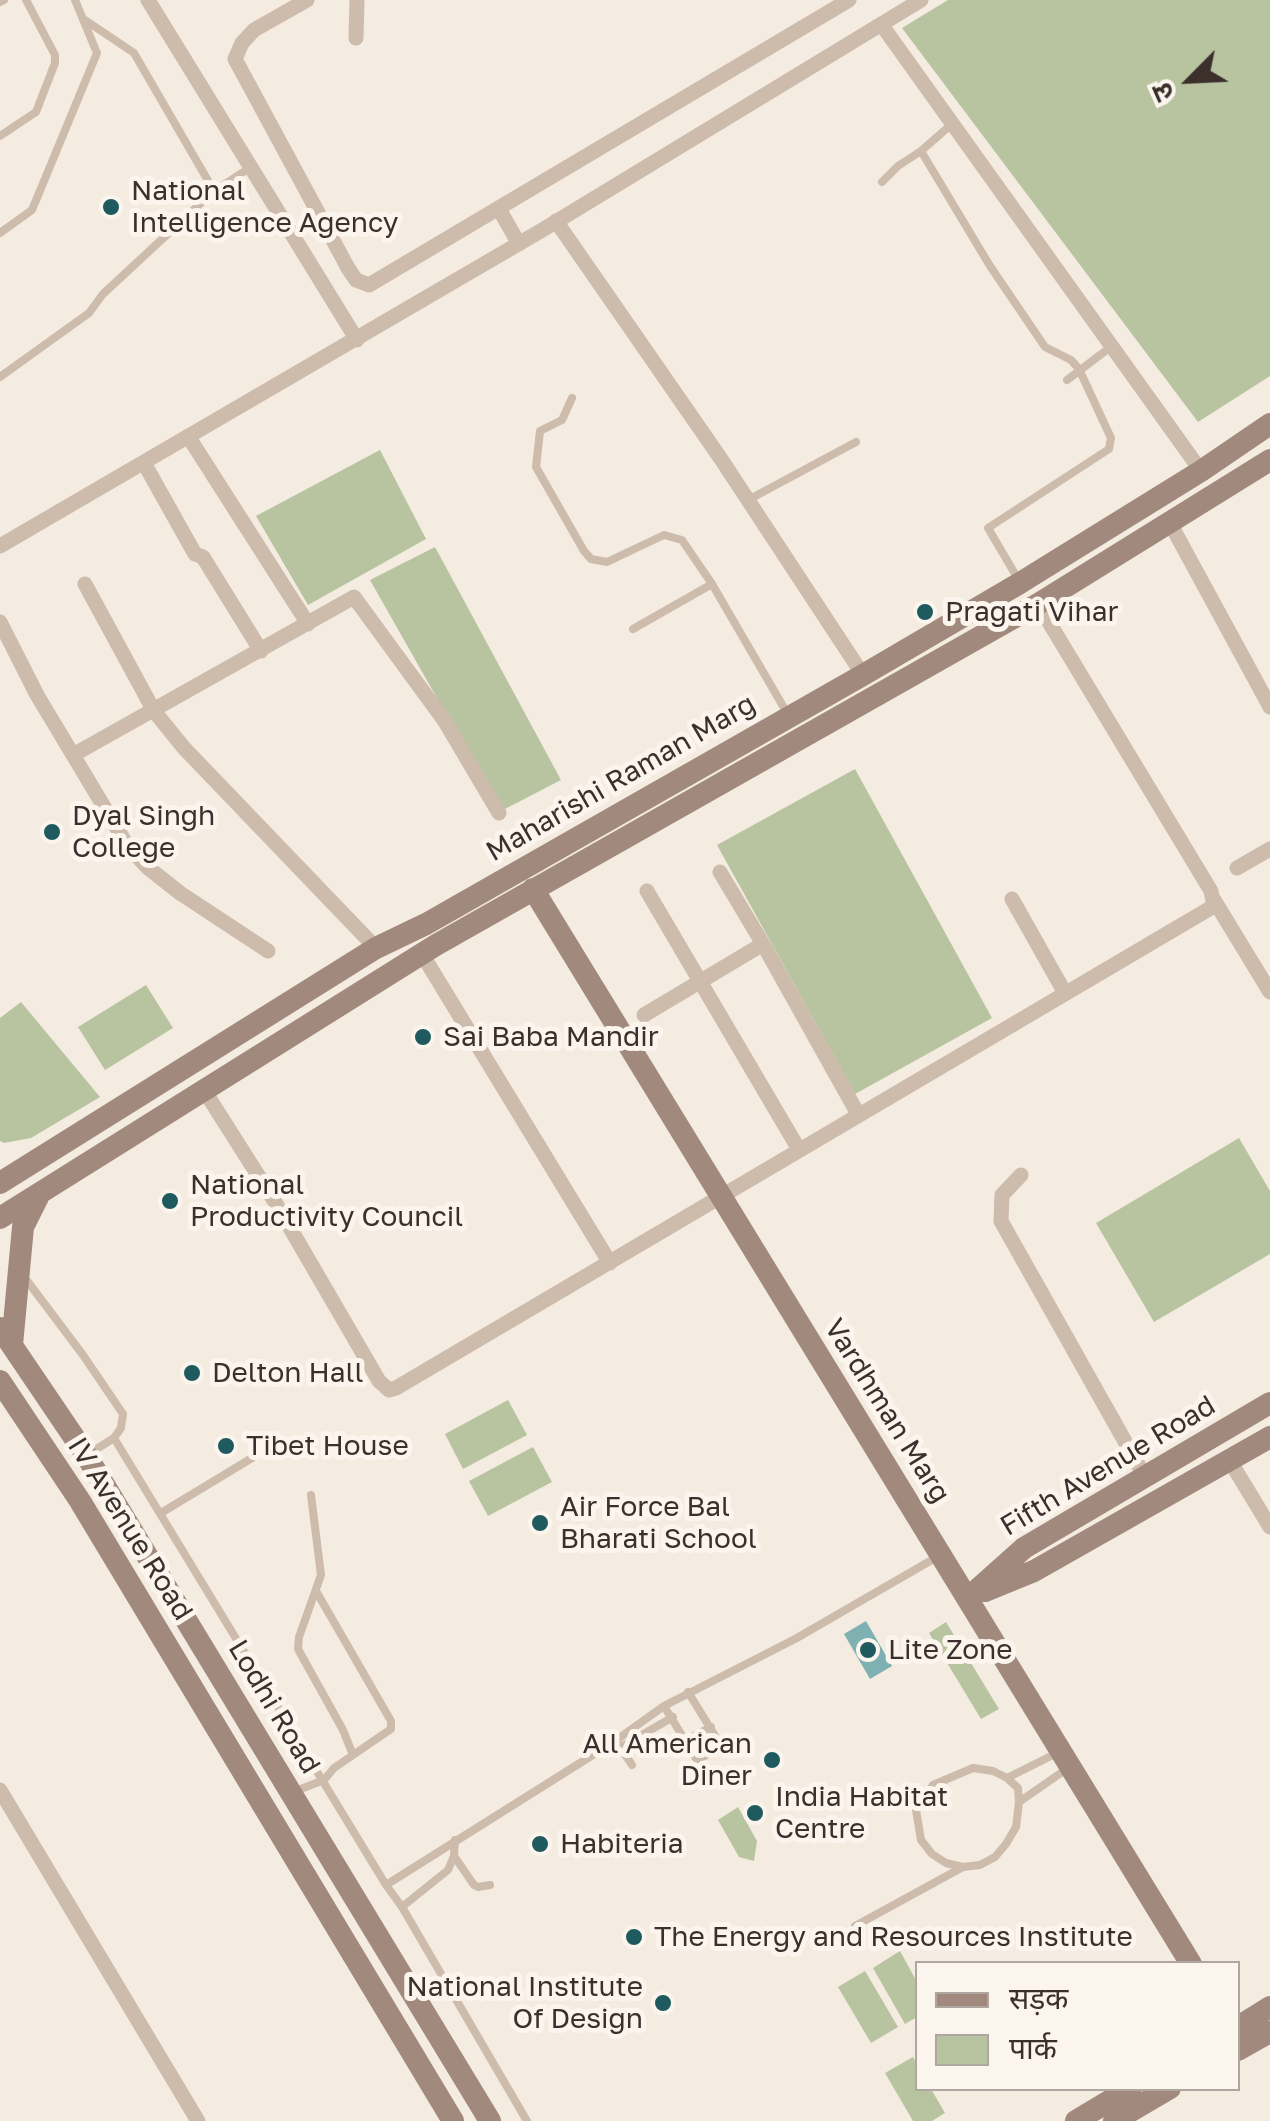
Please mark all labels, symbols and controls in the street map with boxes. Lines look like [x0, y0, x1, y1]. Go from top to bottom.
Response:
north arrow [1140, 30, 1240, 130]
text: उ [1144, 78, 1181, 107]
place label: National Intelligence Agency [131, 174, 398, 240]
marker: National Intelligence Agency [100, 196, 122, 218]
place label: Pragati Vihar [945, 595, 1118, 629]
marker: Pragati Vihar [914, 601, 936, 623]
street label: Maharishi Raman Marg [480, 687, 762, 869]
place label: Dyal Singh College [72, 799, 215, 865]
marker: Dyal Singh College [41, 821, 63, 843]
place label: Sai Baba Mandir [443, 1020, 659, 1054]
marker: Sai Baba Mandir [412, 1026, 434, 1048]
place label: National Productivity Council [190, 1168, 463, 1234]
marker: National Productivity Council [159, 1190, 181, 1212]
street label: Vardhman Marg [817, 1313, 957, 1509]
place label: Delton Hall [212, 1356, 363, 1390]
marker: Delton Hall [181, 1362, 203, 1384]
street label: Fifth Avenue Road [995, 1389, 1221, 1543]
place label: Tibet House [246, 1429, 409, 1463]
street label: IV Avenue Road [60, 1431, 200, 1627]
marker: Tibet House [215, 1435, 237, 1457]
place label: Air Force Bal Bharati School [560, 1490, 757, 1556]
marker: Air Force Bal Bharati School [529, 1512, 551, 1534]
place label: Lite Zone [888, 1633, 1012, 1667]
street label: Lodhi Road [221, 1634, 327, 1780]
marker: Lite Zone [857, 1639, 879, 1661]
place label: All American Diner [582, 1727, 752, 1793]
marker: All American Diner [761, 1749, 783, 1771]
place label: India Habitat Centre [775, 1780, 948, 1846]
marker: India Habitat Centre [744, 1802, 766, 1824]
place label: Habiteria [560, 1827, 684, 1861]
marker: Habiteria [529, 1833, 551, 1855]
place label: The Energy and Resources Institute [654, 1920, 1133, 1954]
marker: The Energy and Resources Institute [623, 1926, 645, 1948]
legend [915, 1961, 1240, 2091]
place label: National Institute Of Design [407, 1970, 643, 2036]
text: सड़क [1009, 1980, 1068, 2016]
marker: National Institute Of Design [652, 1992, 674, 2014]
text: पार्क [1009, 2030, 1057, 2066]

